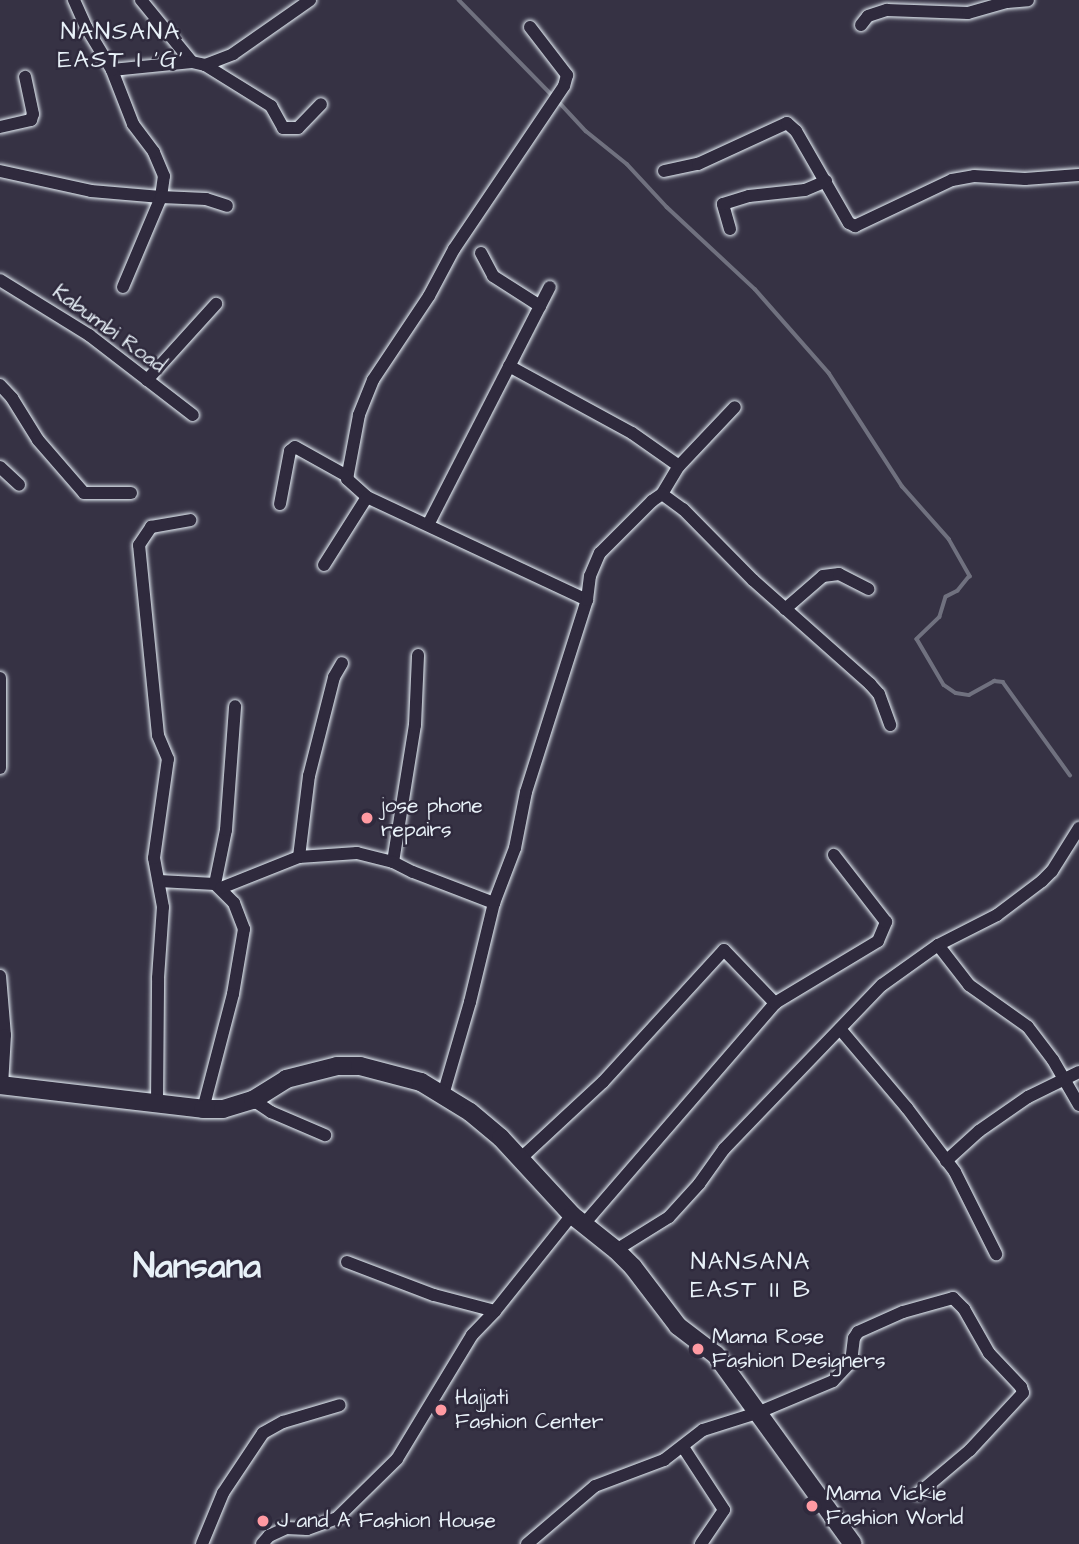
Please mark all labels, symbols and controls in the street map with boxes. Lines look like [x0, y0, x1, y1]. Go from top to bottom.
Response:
district label: NANSANA EAST I 'G' [59, 19, 183, 75]
street label: Kabumbi Road [47, 279, 171, 379]
place label: jose phone repairs [381, 793, 483, 843]
marker: jose phone repairs [359, 810, 375, 826]
district label: Nansana [133, 1246, 261, 1288]
district label: NANSANA EAST II B [691, 1249, 811, 1305]
place label: Mama Rose Fashion Designers [712, 1324, 886, 1374]
marker: Mama Rose Fashion Designers [690, 1341, 706, 1357]
place label: Hajjati Fashion Center [455, 1385, 603, 1435]
marker: Hajjati Fashion Center [433, 1402, 449, 1418]
place label: Mama Vickie Fashion World [826, 1481, 963, 1531]
marker: Mama Vickie Fashion World [804, 1498, 820, 1514]
place label: J and A Fashion House [277, 1508, 496, 1534]
marker: J and A Fashion House [255, 1513, 271, 1529]

